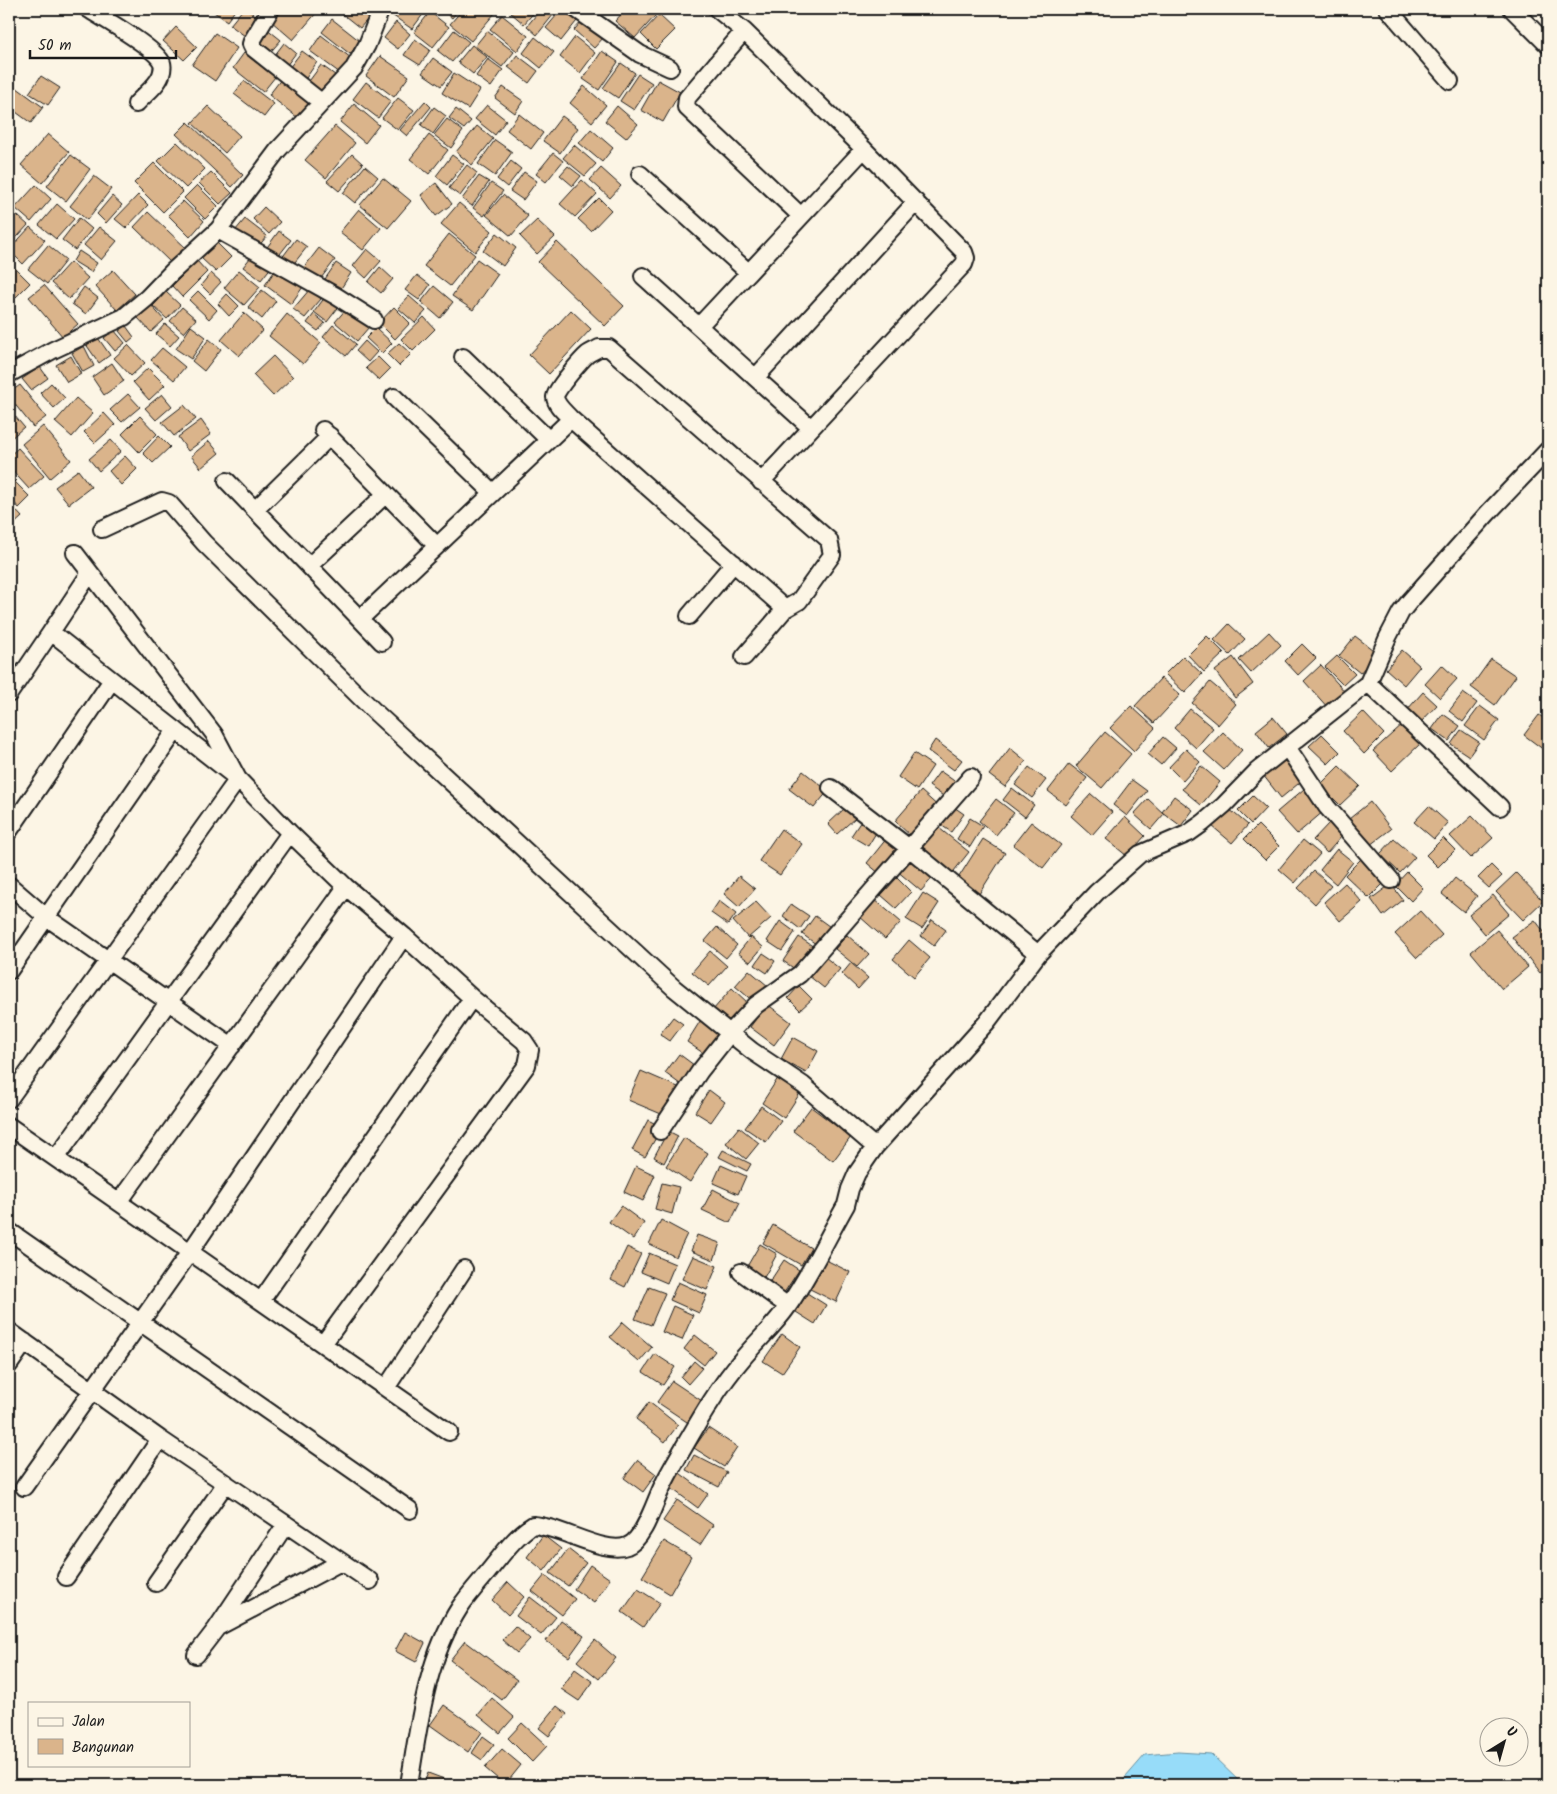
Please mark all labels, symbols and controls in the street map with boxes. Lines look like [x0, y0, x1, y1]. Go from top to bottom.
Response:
scale bar [30, 28, 176, 60]
text: 50 m [38, 34, 72, 58]
legend [28, 1702, 190, 1766]
text: Jalan [72, 1710, 105, 1734]
north arrow [1480, 1716, 1530, 1766]
text: U [1501, 1721, 1522, 1744]
text: Bangunan [72, 1736, 134, 1760]

